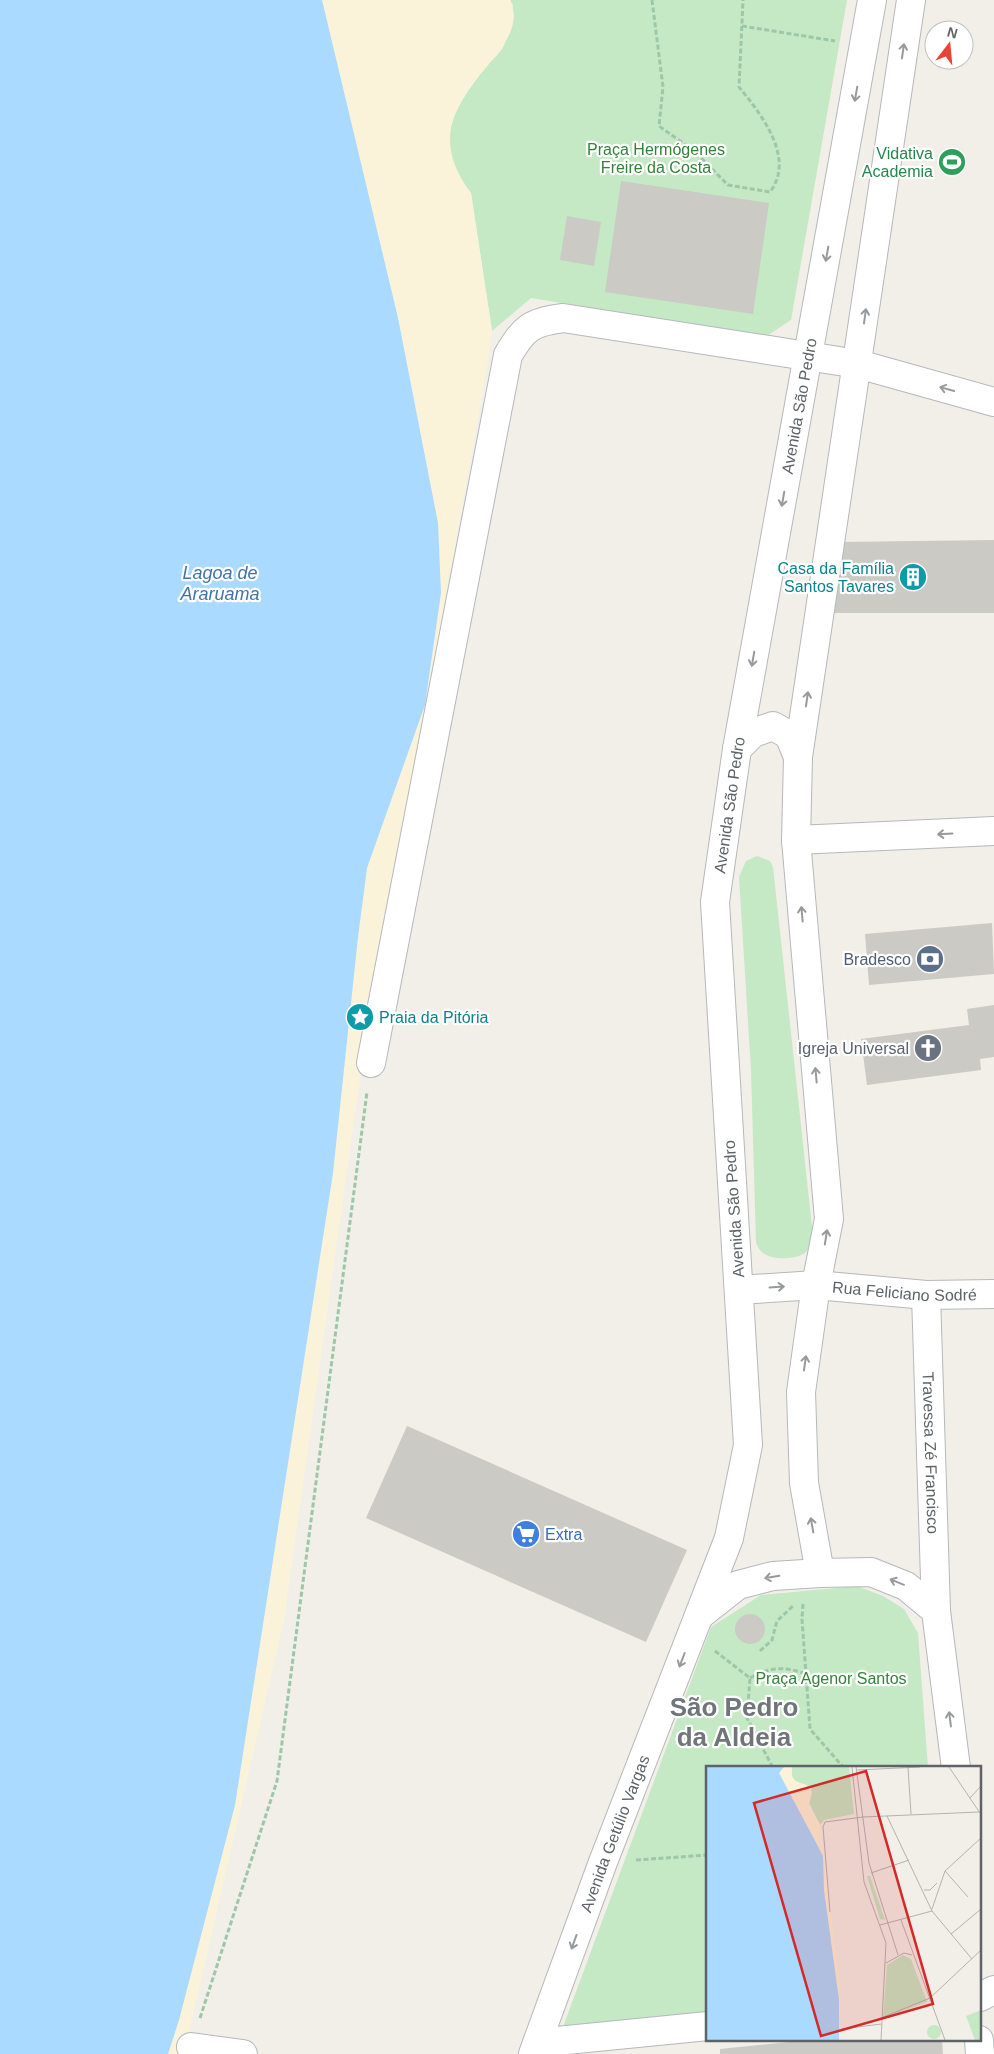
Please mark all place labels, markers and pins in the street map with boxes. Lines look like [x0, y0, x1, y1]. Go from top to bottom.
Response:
place label: Vidativa Academia [862, 145, 933, 180]
sports icon: Vidativa Academia [937, 147, 967, 177]
place label: Casa da Família Santos Tavares [778, 560, 894, 595]
building icon: Casa da Família Santos Tavares [898, 562, 928, 592]
bank icon: Bradesco [915, 944, 945, 974]
place label: Bradesco [843, 951, 911, 968]
place icon: Praia da Pitória [345, 1002, 375, 1032]
place label: Praia da Pitória [379, 1009, 488, 1026]
church icon: Igreja Universal [913, 1033, 943, 1063]
place label: Igreja Universal [798, 1040, 909, 1057]
supermarket icon: Extra [511, 1519, 541, 1549]
place label: Extra [545, 1526, 582, 1543]

